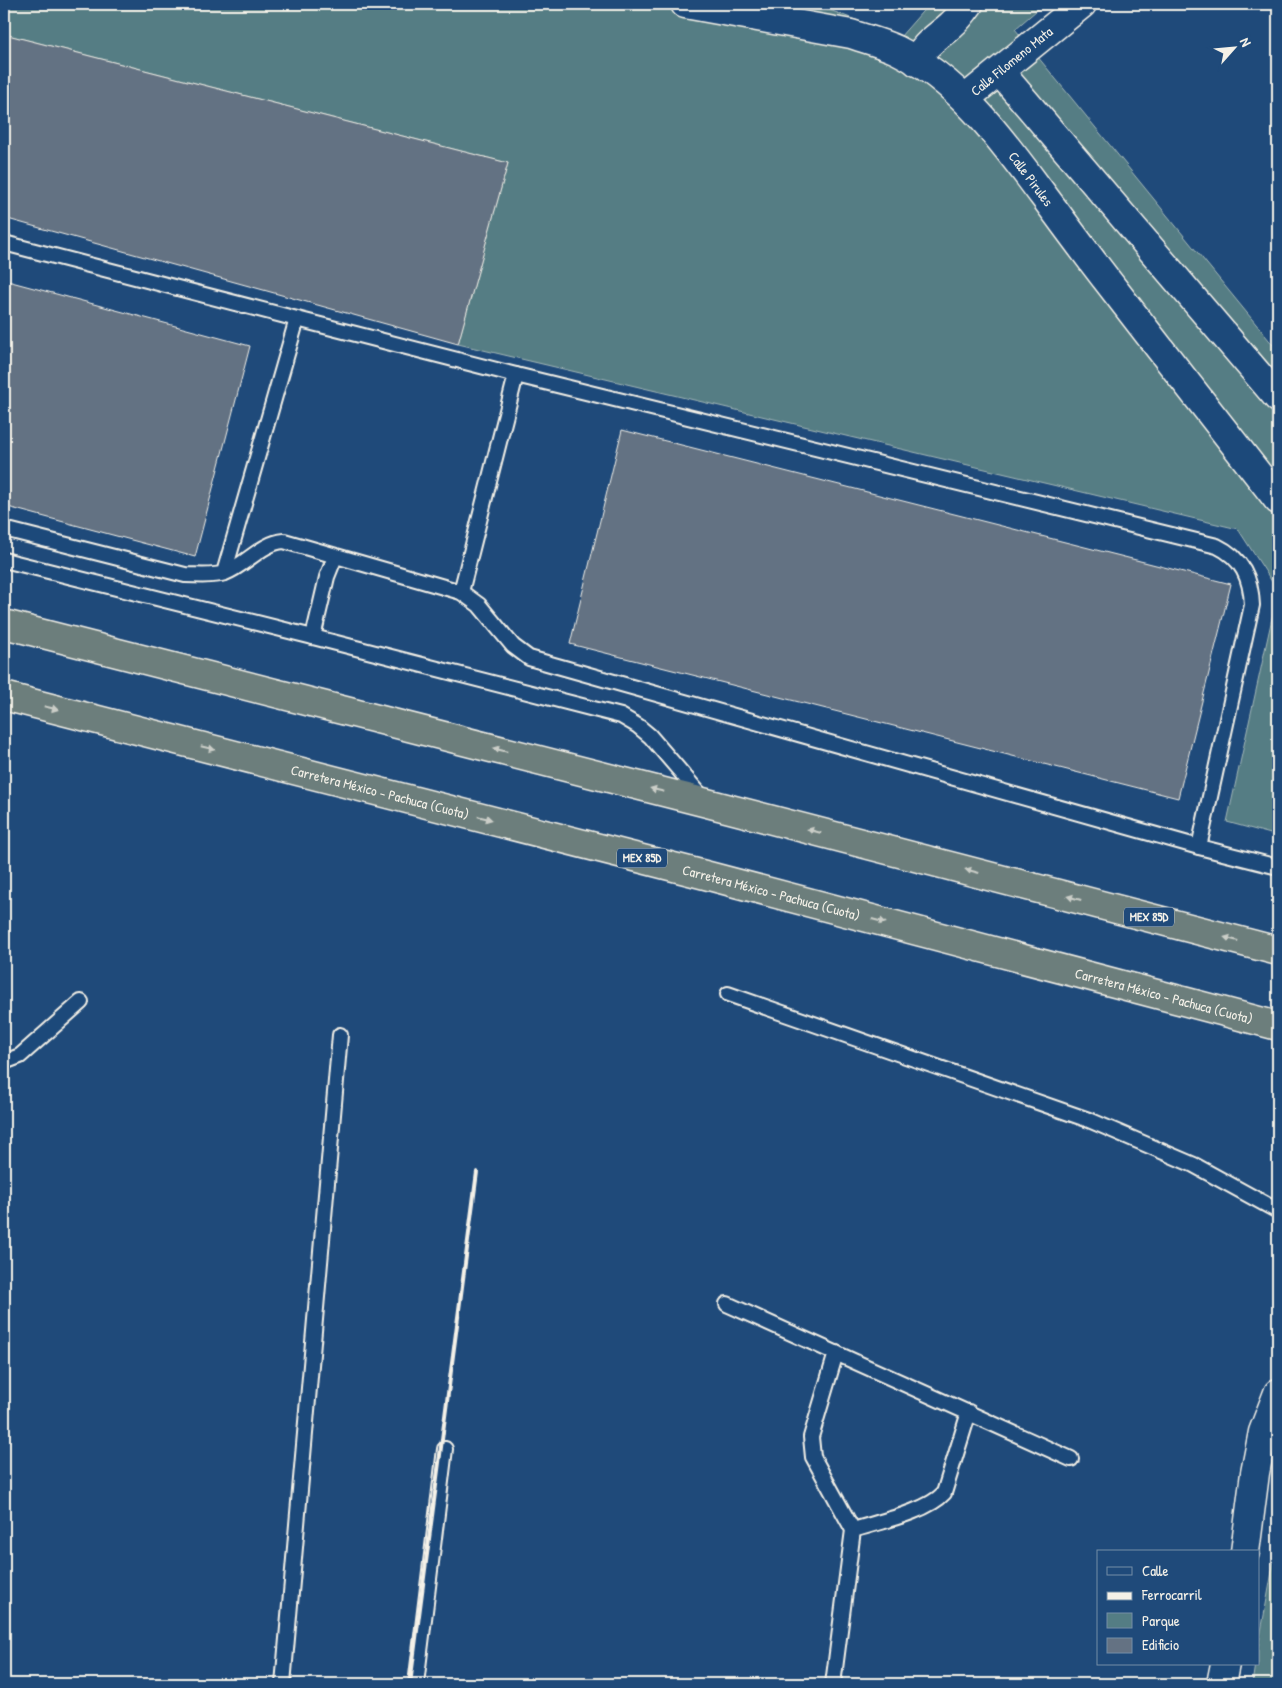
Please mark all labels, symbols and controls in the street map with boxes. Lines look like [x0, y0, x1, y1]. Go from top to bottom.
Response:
street label: Calle Filomeno Mata [966, 21, 1057, 100]
north arrow [1210, 22, 1260, 72]
text: N [1236, 34, 1256, 50]
street label: Calle Pirules [1005, 147, 1058, 210]
one-way arrow [43, 704, 59, 712]
one-way arrow [201, 744, 216, 752]
one-way arrow [492, 746, 507, 754]
street label: Carretera México - Pachuca (Cuota) [289, 760, 471, 823]
one-way arrow [649, 786, 665, 794]
one-way arrow [477, 815, 492, 823]
one-way arrow [807, 826, 822, 834]
road number: MEX 85D [617, 848, 667, 868]
street label: Carretera México - Pachuca (Cuota) [680, 860, 862, 924]
one-way arrow [964, 867, 979, 875]
one-way arrow [1066, 894, 1081, 902]
road number: MEX 85D [1124, 908, 1174, 926]
one-way arrow [872, 917, 887, 925]
one-way arrow [1224, 934, 1239, 942]
street label: Carretera México - Pachuca (Cuota) [1073, 963, 1255, 1028]
legend [1097, 1550, 1260, 1666]
text: Calle [1142, 1560, 1169, 1581]
text: Ferrocarril [1141, 1584, 1202, 1605]
text: Parque [1142, 1610, 1180, 1631]
text: Edificio [1142, 1634, 1179, 1655]

